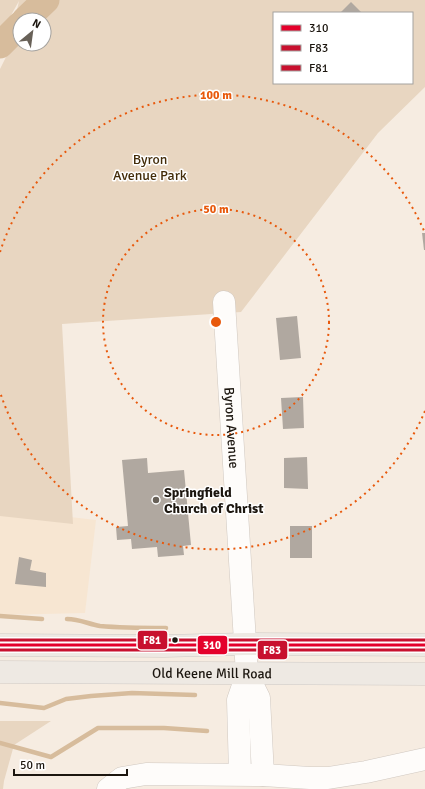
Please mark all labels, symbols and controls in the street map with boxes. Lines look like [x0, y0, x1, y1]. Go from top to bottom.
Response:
north arrow [12, 12, 52, 52]
legend [273, 12, 413, 84]
text: N [30, 16, 43, 31]
text: 310 [309, 21, 328, 36]
text: F83 [309, 41, 328, 56]
text: F81 [309, 61, 328, 76]
text: 100 m [200, 88, 232, 103]
park label: Byron Avenue Park [113, 151, 187, 184]
text: 50 m [203, 202, 229, 217]
centre of rings [209, 315, 223, 329]
street label: Byron Avenue [221, 387, 243, 469]
place label: Springfield Church of Christ [164, 484, 264, 517]
marker: Springfield Church of Christ [151, 495, 161, 505]
line badge: F81 [137, 630, 168, 650]
text: F81 [143, 634, 161, 647]
unlabelled marker [170, 635, 180, 645]
line badge: 310 [197, 635, 228, 655]
text: 310 [203, 639, 221, 652]
line badge: F83 [257, 640, 288, 660]
text: F83 [263, 644, 281, 657]
street label: Old Keene Mill Road [152, 664, 272, 682]
scale bar [14, 751, 127, 777]
text: 50 m [20, 758, 45, 773]

